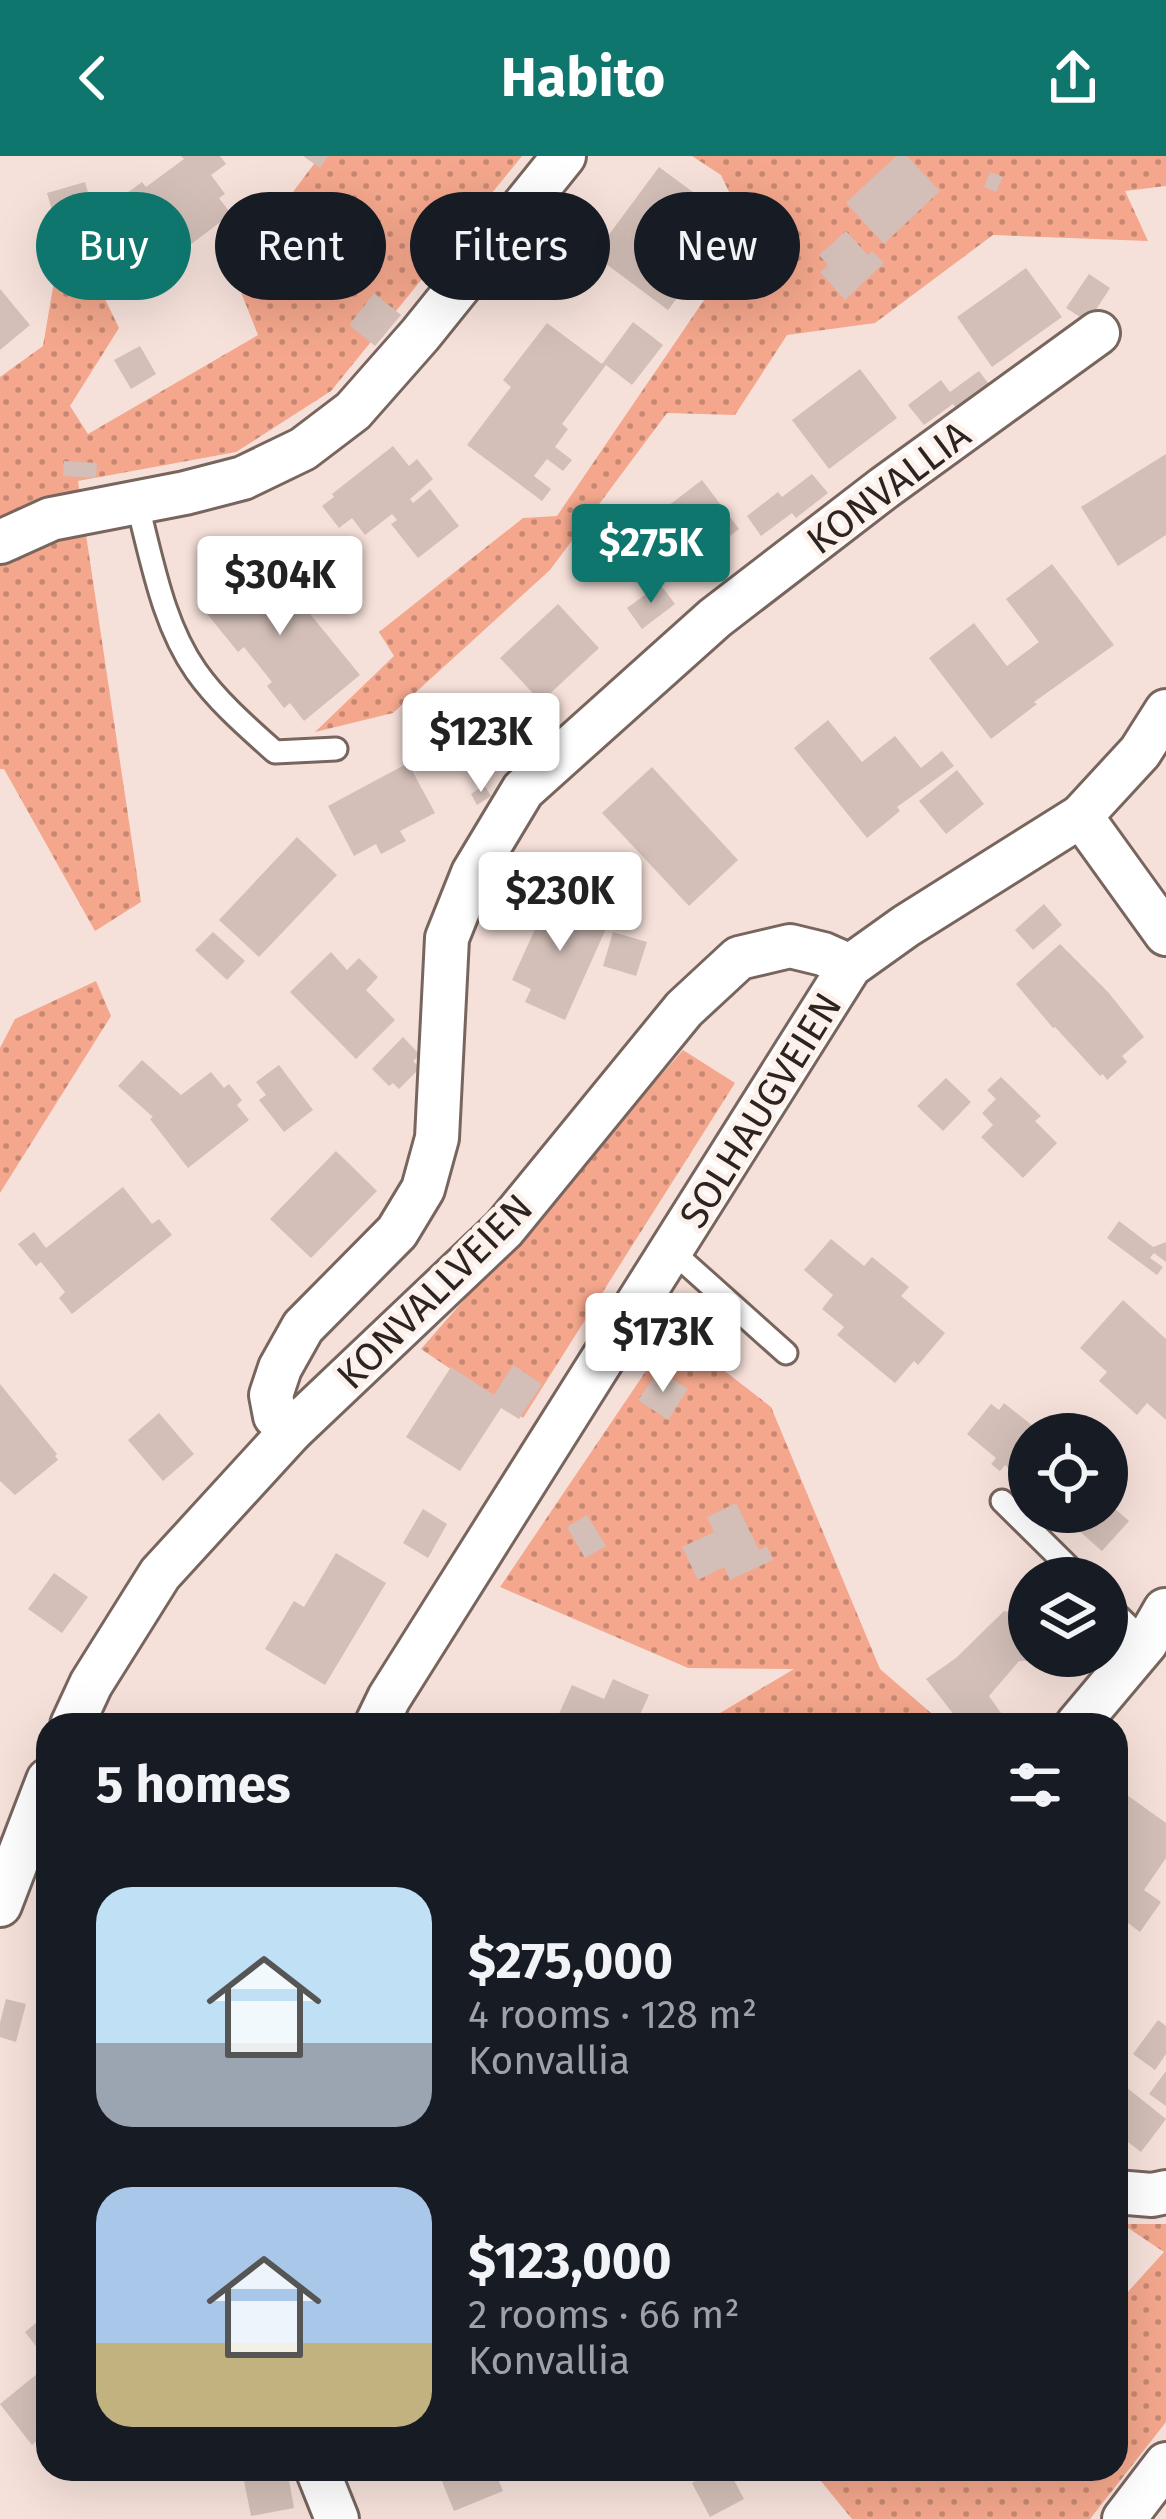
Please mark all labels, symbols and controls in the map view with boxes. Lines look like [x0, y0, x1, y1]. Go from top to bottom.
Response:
icon: back [60, 45, 126, 111]
icon: share [1040, 45, 1106, 111]
text: Habito [501, 46, 665, 110]
chip: Buy [36, 192, 191, 300]
chip: Rent [215, 192, 386, 300]
chip: Filters [410, 192, 610, 300]
chip: New [634, 192, 800, 300]
street label: KONVALLIA [798, 411, 980, 564]
pin: $275K [567, 504, 735, 606]
text: $275K [599, 520, 703, 566]
pin: $304K [196, 536, 364, 638]
text: $304K [224, 552, 336, 598]
pin: $123K [397, 693, 565, 795]
text: $123K [429, 709, 533, 755]
pin: $230K [476, 852, 644, 954]
text: $230K [506, 868, 614, 914]
street label: SOLHAUGVEIEN [670, 985, 851, 1236]
street label: KONVALLVEIEN [328, 1185, 542, 1399]
pin: $173K [579, 1293, 747, 1395]
text: $173K [612, 1309, 714, 1355]
map controls [1008, 1413, 1128, 1677]
button: locate [1008, 1413, 1128, 1533]
button: layers [1008, 1557, 1128, 1677]
icon: filters [1002, 1752, 1068, 1818]
text: 5 homes [96, 1754, 291, 1816]
text: $275,000 [468, 1930, 673, 1992]
icon: home [192, 1935, 336, 2079]
text: 4 rooms · 128 m² [468, 1992, 757, 2038]
text: Konvallia [468, 2038, 630, 2084]
text: $123,000 [468, 2230, 672, 2292]
icon: home [192, 2235, 336, 2379]
text: 2 rooms · 66 m² [468, 2292, 739, 2338]
text: Konvallia [468, 2338, 630, 2384]

